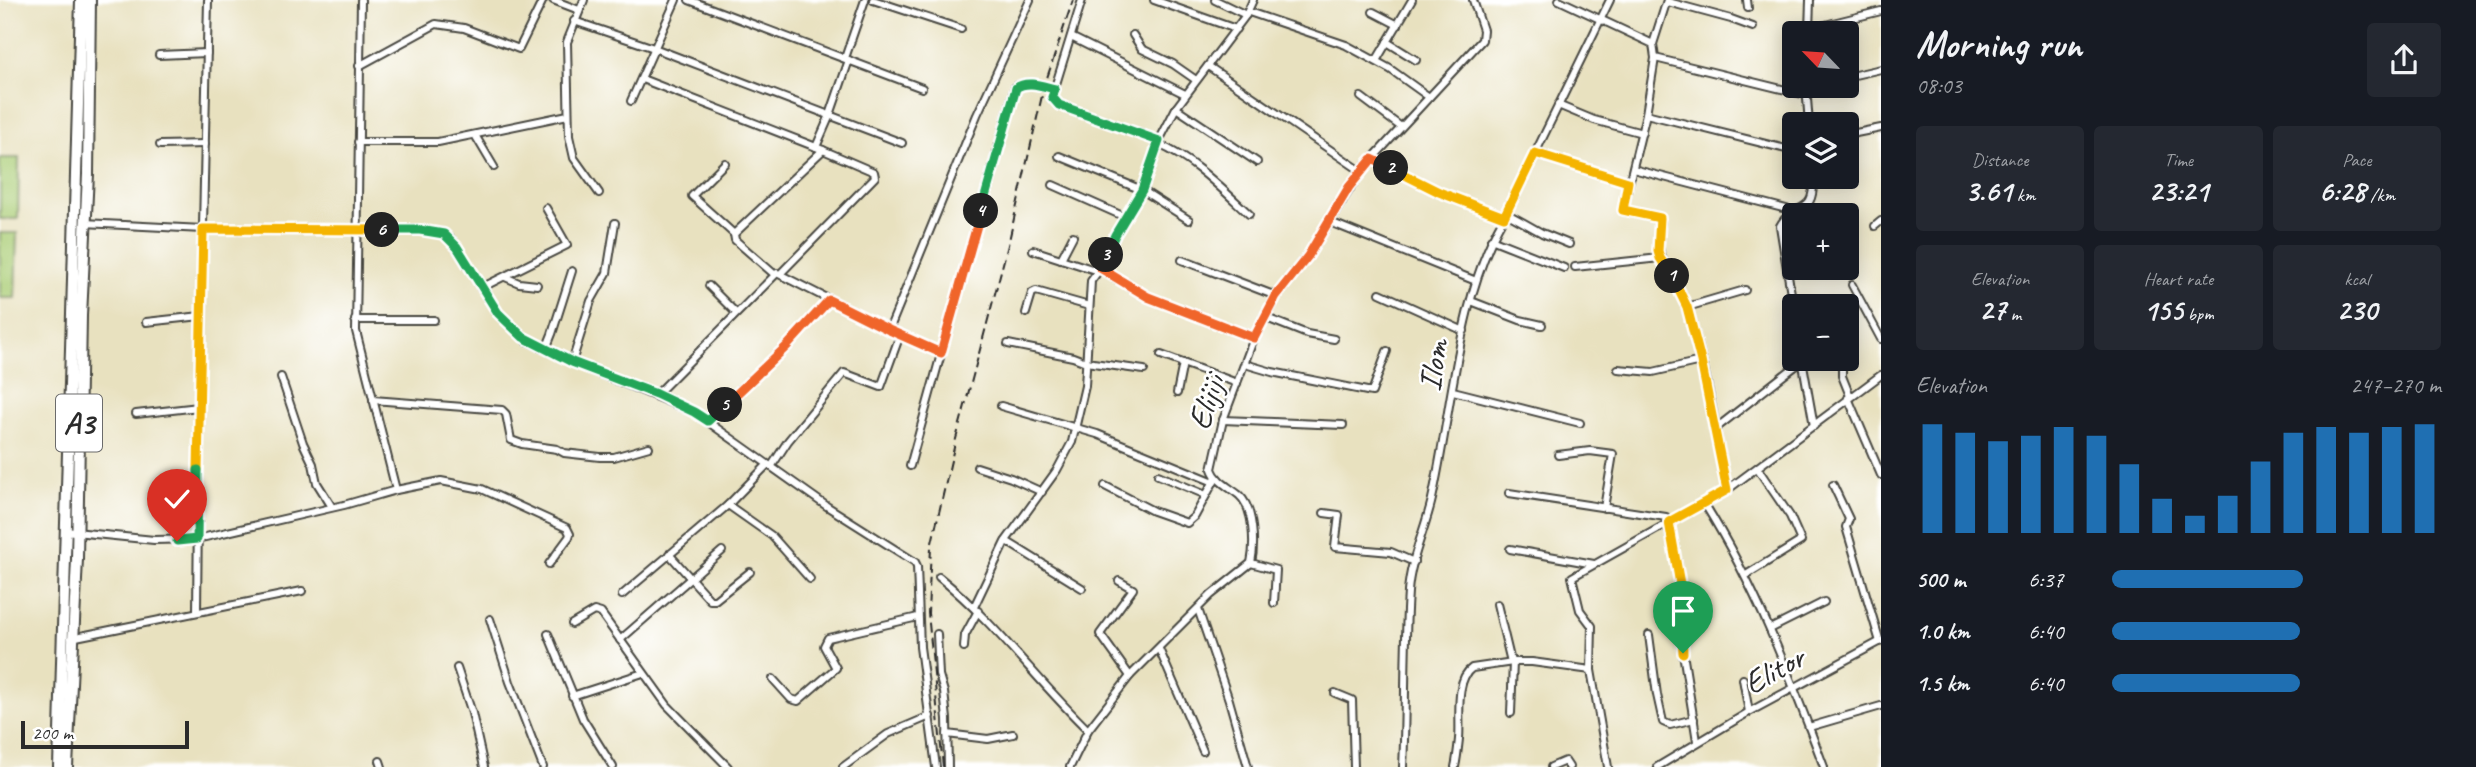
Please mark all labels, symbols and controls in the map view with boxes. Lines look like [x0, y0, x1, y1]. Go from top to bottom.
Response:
north arrow [1782, 21, 1858, 98]
map controls [1782, 21, 1859, 371]
text: Morning run [1916, 21, 2082, 68]
button: share [2367, 23, 2441, 97]
text: 08:03 [1916, 71, 1962, 100]
button: layers [1782, 112, 1859, 189]
text: Distance [1972, 148, 2029, 172]
text: Time [2164, 148, 2193, 172]
text: Pace [2342, 148, 2371, 172]
pin: 2 [1374, 150, 1408, 186]
text: 2 [1386, 155, 1395, 179]
text: 3.61 [1965, 172, 2012, 210]
text: 23:21 [2149, 172, 2208, 210]
text: 6:28 [2319, 172, 2366, 210]
text: km [2012, 183, 2035, 207]
text: /km [2366, 183, 2395, 207]
pin: 4 [964, 194, 998, 228]
text: 4 [976, 198, 985, 222]
button: + [1782, 203, 1859, 280]
pin: 6 [364, 212, 400, 247]
text: 6 [377, 217, 386, 241]
pin: 3 [1088, 238, 1124, 272]
text: 3 [1101, 242, 1110, 266]
pin: 1 [1654, 258, 1690, 294]
text: 1 [1667, 263, 1676, 287]
text: Elevation [1971, 267, 2029, 291]
text: Heart rate [2144, 267, 2213, 291]
text: kcal [2344, 267, 2369, 291]
text: 27 [1979, 291, 2006, 329]
text: 155 [2143, 291, 2183, 329]
text: 230 [2337, 291, 2377, 329]
button: − [1782, 294, 1859, 371]
text: m [2006, 302, 2021, 326]
text: bpm [2183, 302, 2214, 326]
street label: Ilom [1408, 334, 1458, 394]
street label: Elijiji [1178, 366, 1236, 435]
text: Elevation [1916, 371, 1987, 400]
text: 247–270 m [2350, 371, 2441, 400]
pin: 5 [708, 388, 742, 422]
text: 5 [720, 392, 729, 416]
road number: A3 [56, 394, 102, 452]
pin [147, 469, 207, 541]
icon: check [158, 480, 196, 518]
text: 500 m [1916, 565, 1965, 594]
text: 6:37 [2028, 565, 2064, 594]
pin [1653, 581, 1713, 653]
icon: arrive [1664, 592, 1702, 630]
text: 1.0 km [1916, 617, 1970, 646]
text: 6:40 [2028, 617, 2064, 646]
street label: Elitor [1736, 635, 1815, 704]
text: 1.5 km [1916, 669, 1969, 698]
text: 6:40 [2028, 669, 2064, 698]
scale bar [21, 718, 189, 750]
text: 200 m [32, 721, 73, 745]

